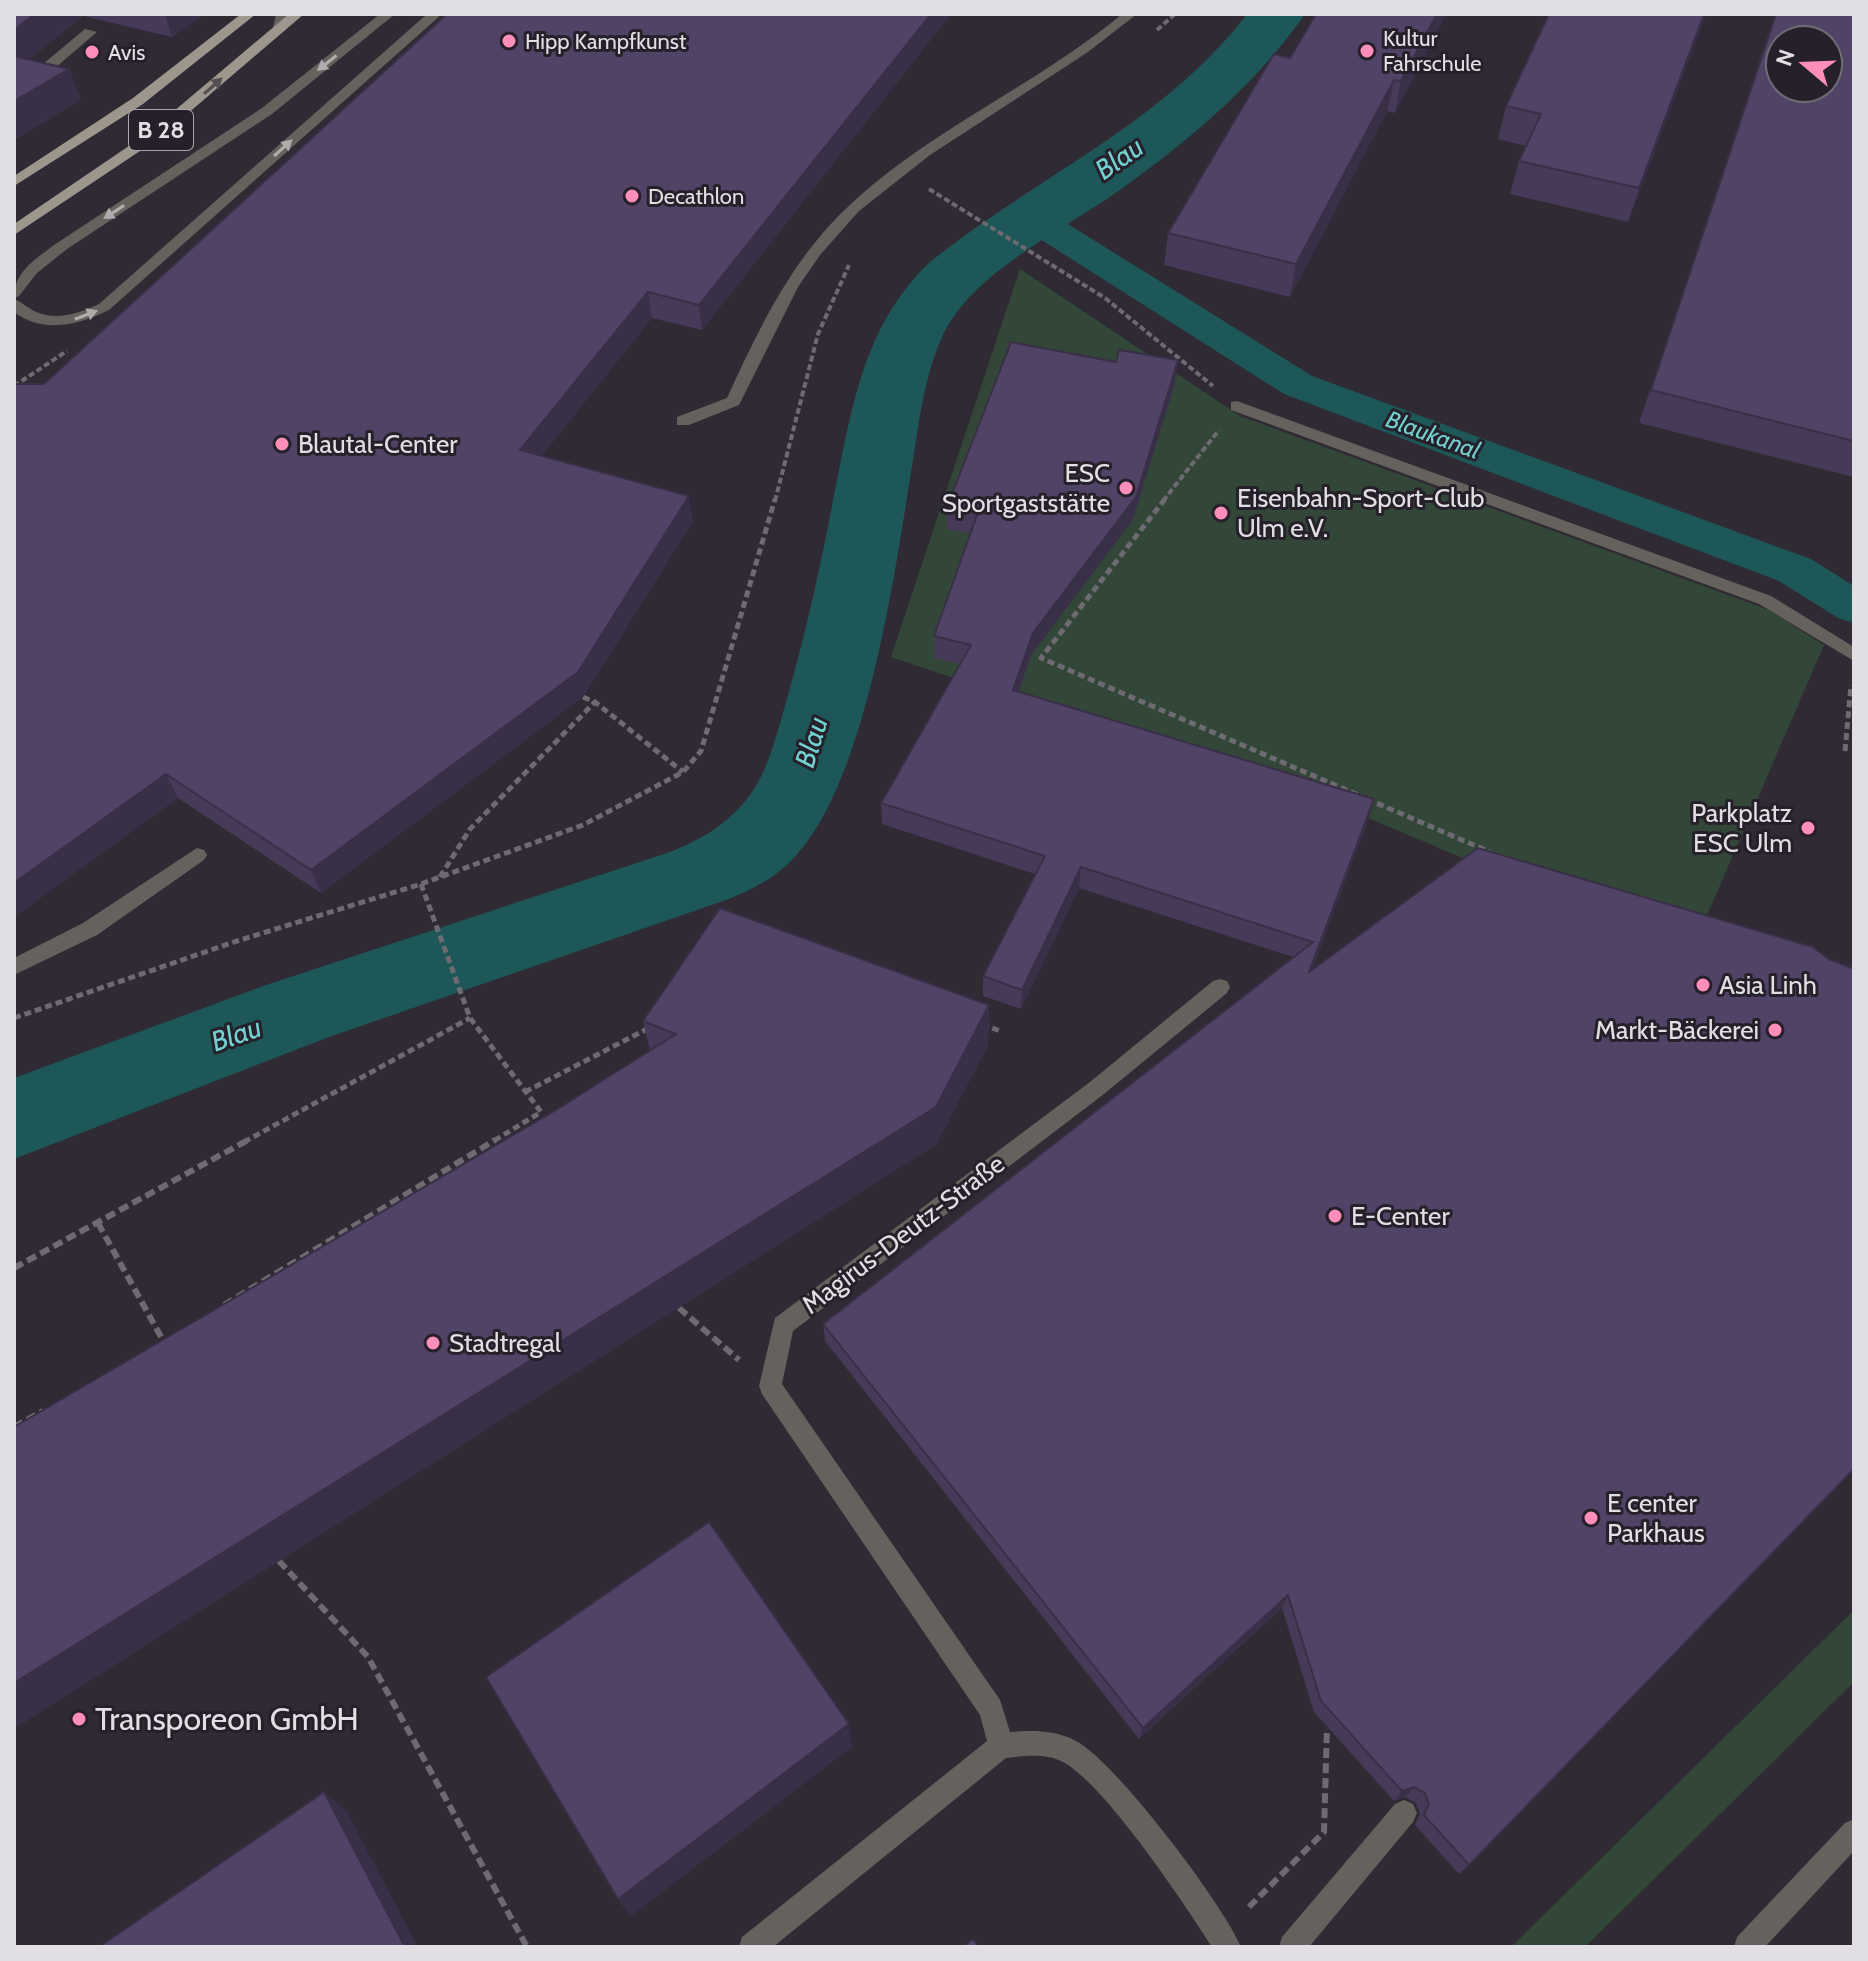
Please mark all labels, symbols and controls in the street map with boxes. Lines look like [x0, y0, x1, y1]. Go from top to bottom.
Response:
north arrow [1764, 24, 1844, 104]
place label: Kultur Fahrschule [1383, 25, 1482, 77]
place label: Hipp Kampfkunst [525, 28, 687, 55]
marker: Hipp Kampfkunst [500, 32, 518, 50]
place label: Avis [108, 39, 145, 66]
marker: Kultur Fahrschule [1358, 42, 1376, 60]
marker: Avis [83, 43, 101, 61]
text: N [1770, 46, 1801, 69]
one-way arrow [317, 55, 337, 71]
one-way arrow [202, 78, 222, 95]
road number: B 28 [129, 110, 193, 150]
water label: Blau [1088, 129, 1150, 187]
one-way arrow [273, 139, 292, 157]
place label: Decathlon [648, 183, 744, 210]
marker: Decathlon [623, 187, 641, 205]
one-way arrow [104, 205, 125, 220]
one-way arrow [74, 308, 98, 321]
water label: Blaukanal [1382, 404, 1484, 465]
place label: Blautal-Center [298, 428, 458, 460]
marker: Blautal-Center [273, 435, 291, 453]
place label: ESC Sportgaststätte [942, 457, 1110, 519]
marker: ESC Sportgaststätte [1117, 479, 1135, 497]
place label: Eisenbahn-Sport-Club Ulm e.V. [1237, 482, 1484, 544]
marker: Eisenbahn-Sport-Club Ulm e.V. [1212, 504, 1230, 522]
water label: Blau [787, 712, 835, 771]
place label: Parkplatz ESC Ulm [1691, 797, 1792, 859]
marker: Parkplatz ESC Ulm [1799, 819, 1817, 837]
place label: Asia Linh [1719, 969, 1817, 1001]
marker: Asia Linh [1694, 976, 1712, 994]
water label: Blau [206, 1010, 266, 1058]
place label: Markt-Bäckerei [1595, 1014, 1759, 1046]
marker: Markt-Bäckerei [1766, 1021, 1784, 1039]
street label: Magirus-Deutz-Straße [795, 1147, 1011, 1321]
place label: E-Center [1351, 1200, 1450, 1232]
marker: E-Center [1326, 1207, 1344, 1225]
place label: Stadtregal [449, 1327, 561, 1359]
marker: Stadtregal [424, 1334, 442, 1352]
place label: E center Parkhaus [1607, 1487, 1705, 1549]
marker: E center Parkhaus [1582, 1509, 1600, 1527]
place label: Transporeon GmbH [95, 1699, 359, 1738]
marker: Transporeon GmbH [70, 1710, 88, 1728]

